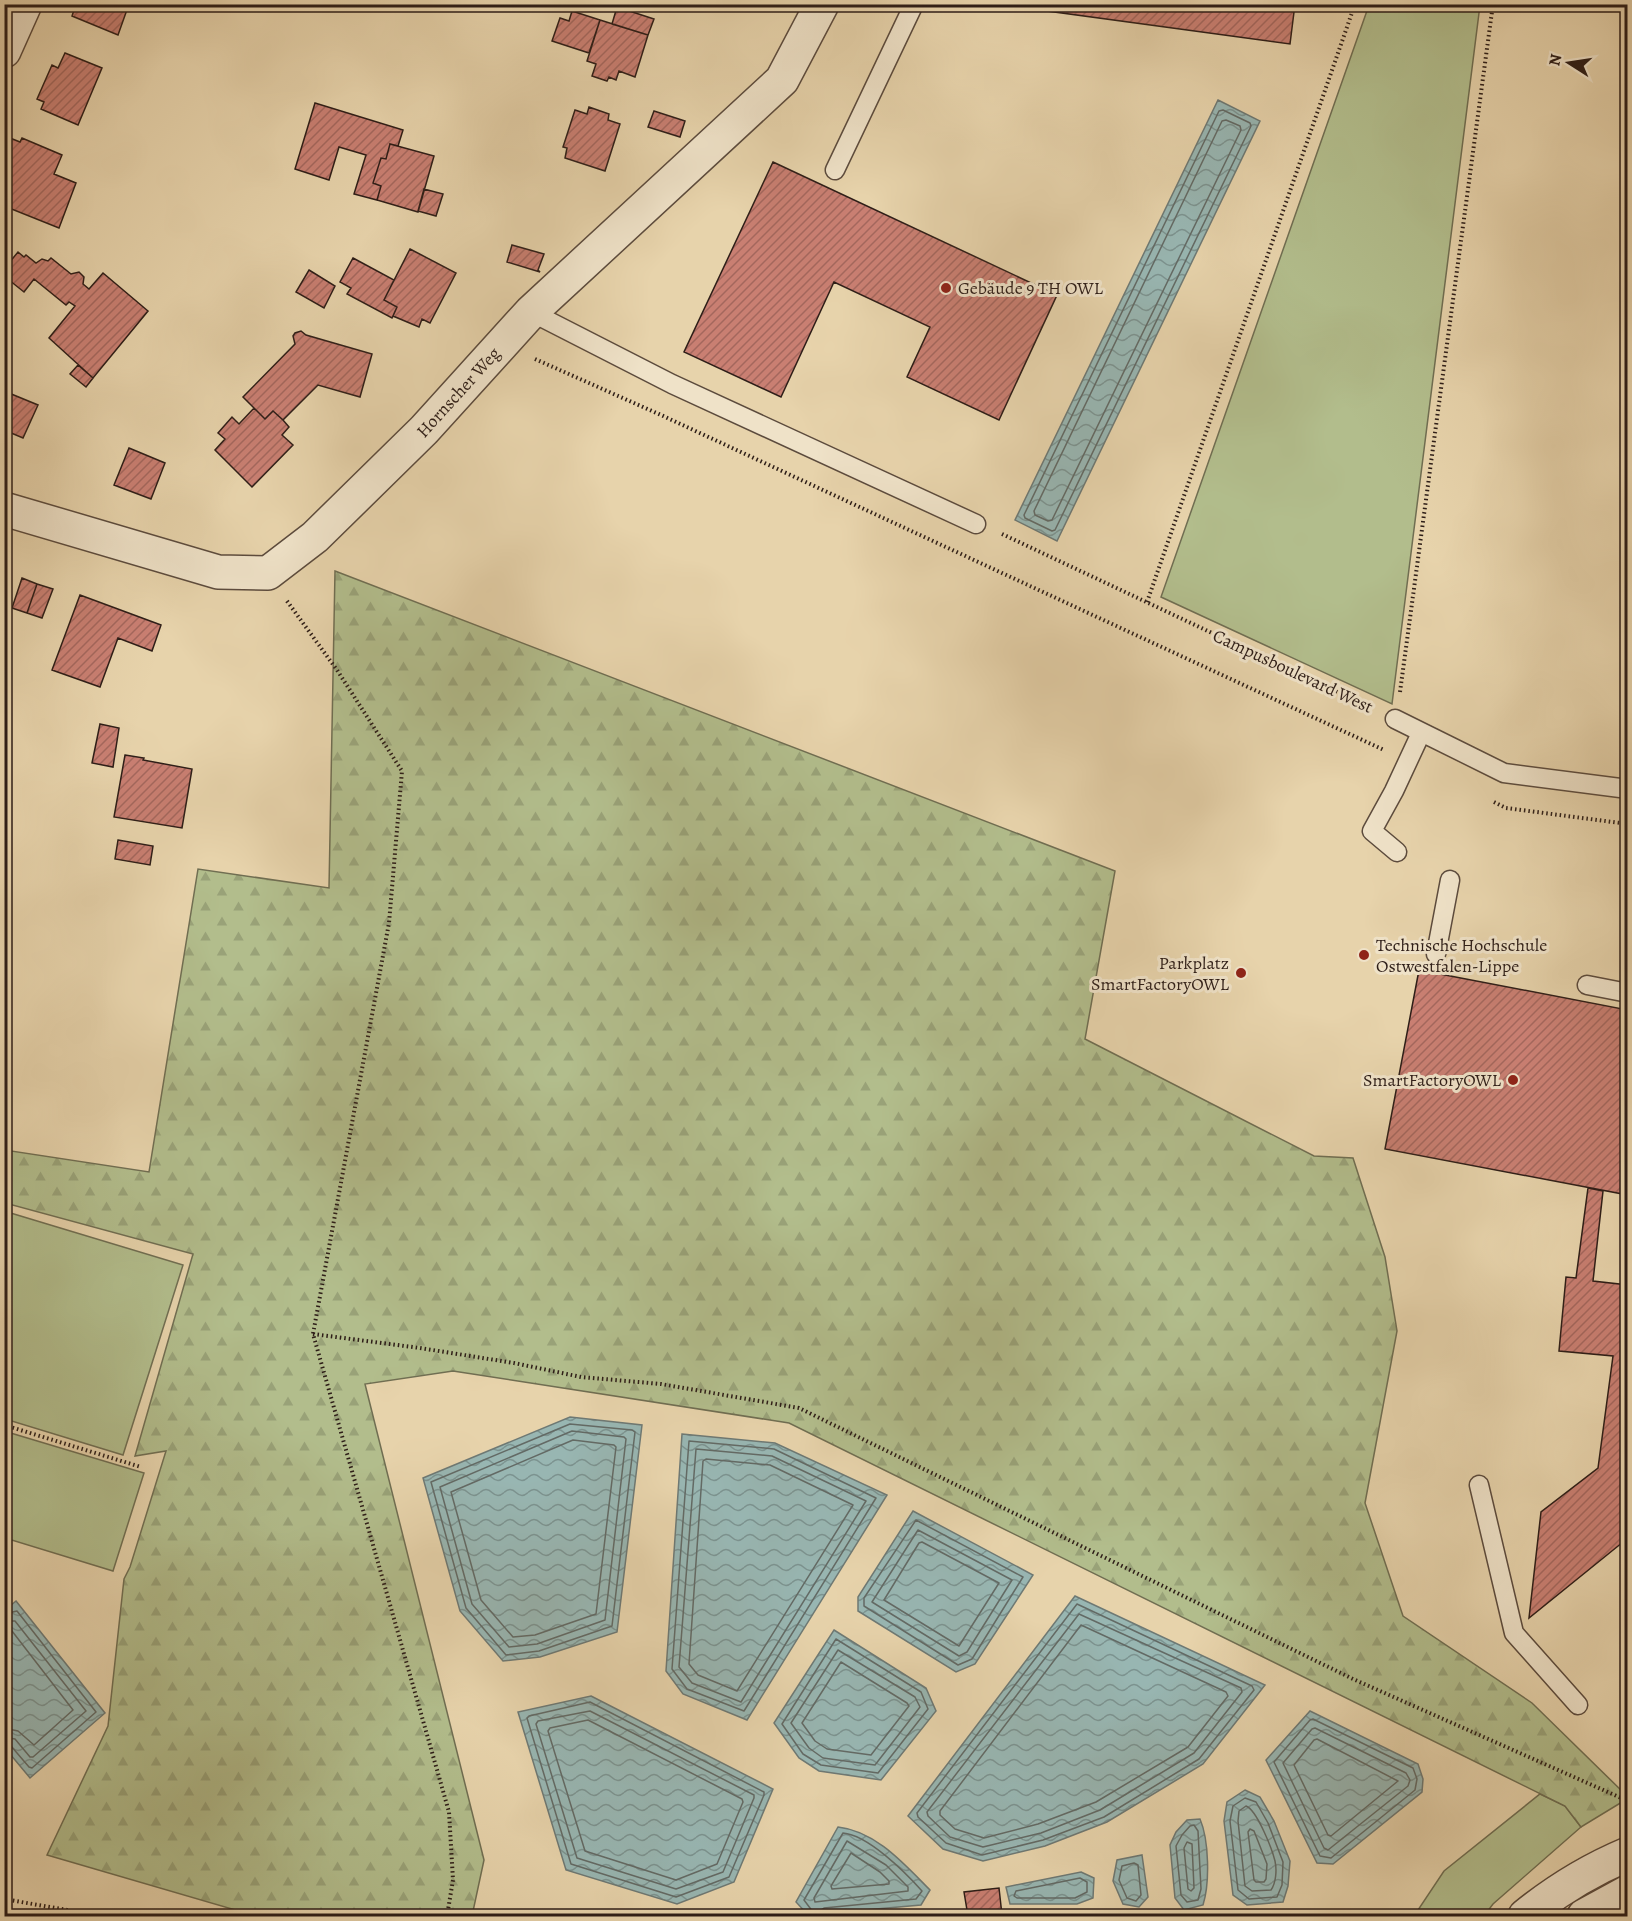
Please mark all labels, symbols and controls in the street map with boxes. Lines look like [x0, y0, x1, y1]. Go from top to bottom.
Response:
north arrow [1539, 33, 1599, 93]
text: N [1543, 52, 1567, 68]
place label: Gebäude 9 TH OWL [958, 276, 1104, 300]
marker: Gebäude 9 TH OWL [939, 281, 953, 295]
street label: Hornscher Weg [411, 342, 506, 443]
street label: Campusboulevard West [1209, 623, 1377, 719]
place label: Technische Hochschule Ostwestfalen-Lippe [1376, 933, 1547, 978]
marker: Technische Hochschule Ostwestfalen-Lippe [1357, 948, 1371, 962]
place label: Parkplatz SmartFactoryOWL [1091, 951, 1230, 996]
marker: Parkplatz SmartFactoryOWL [1234, 966, 1248, 980]
place label: SmartFactoryOWL [1363, 1068, 1502, 1092]
marker: SmartFactoryOWL [1506, 1073, 1520, 1087]

